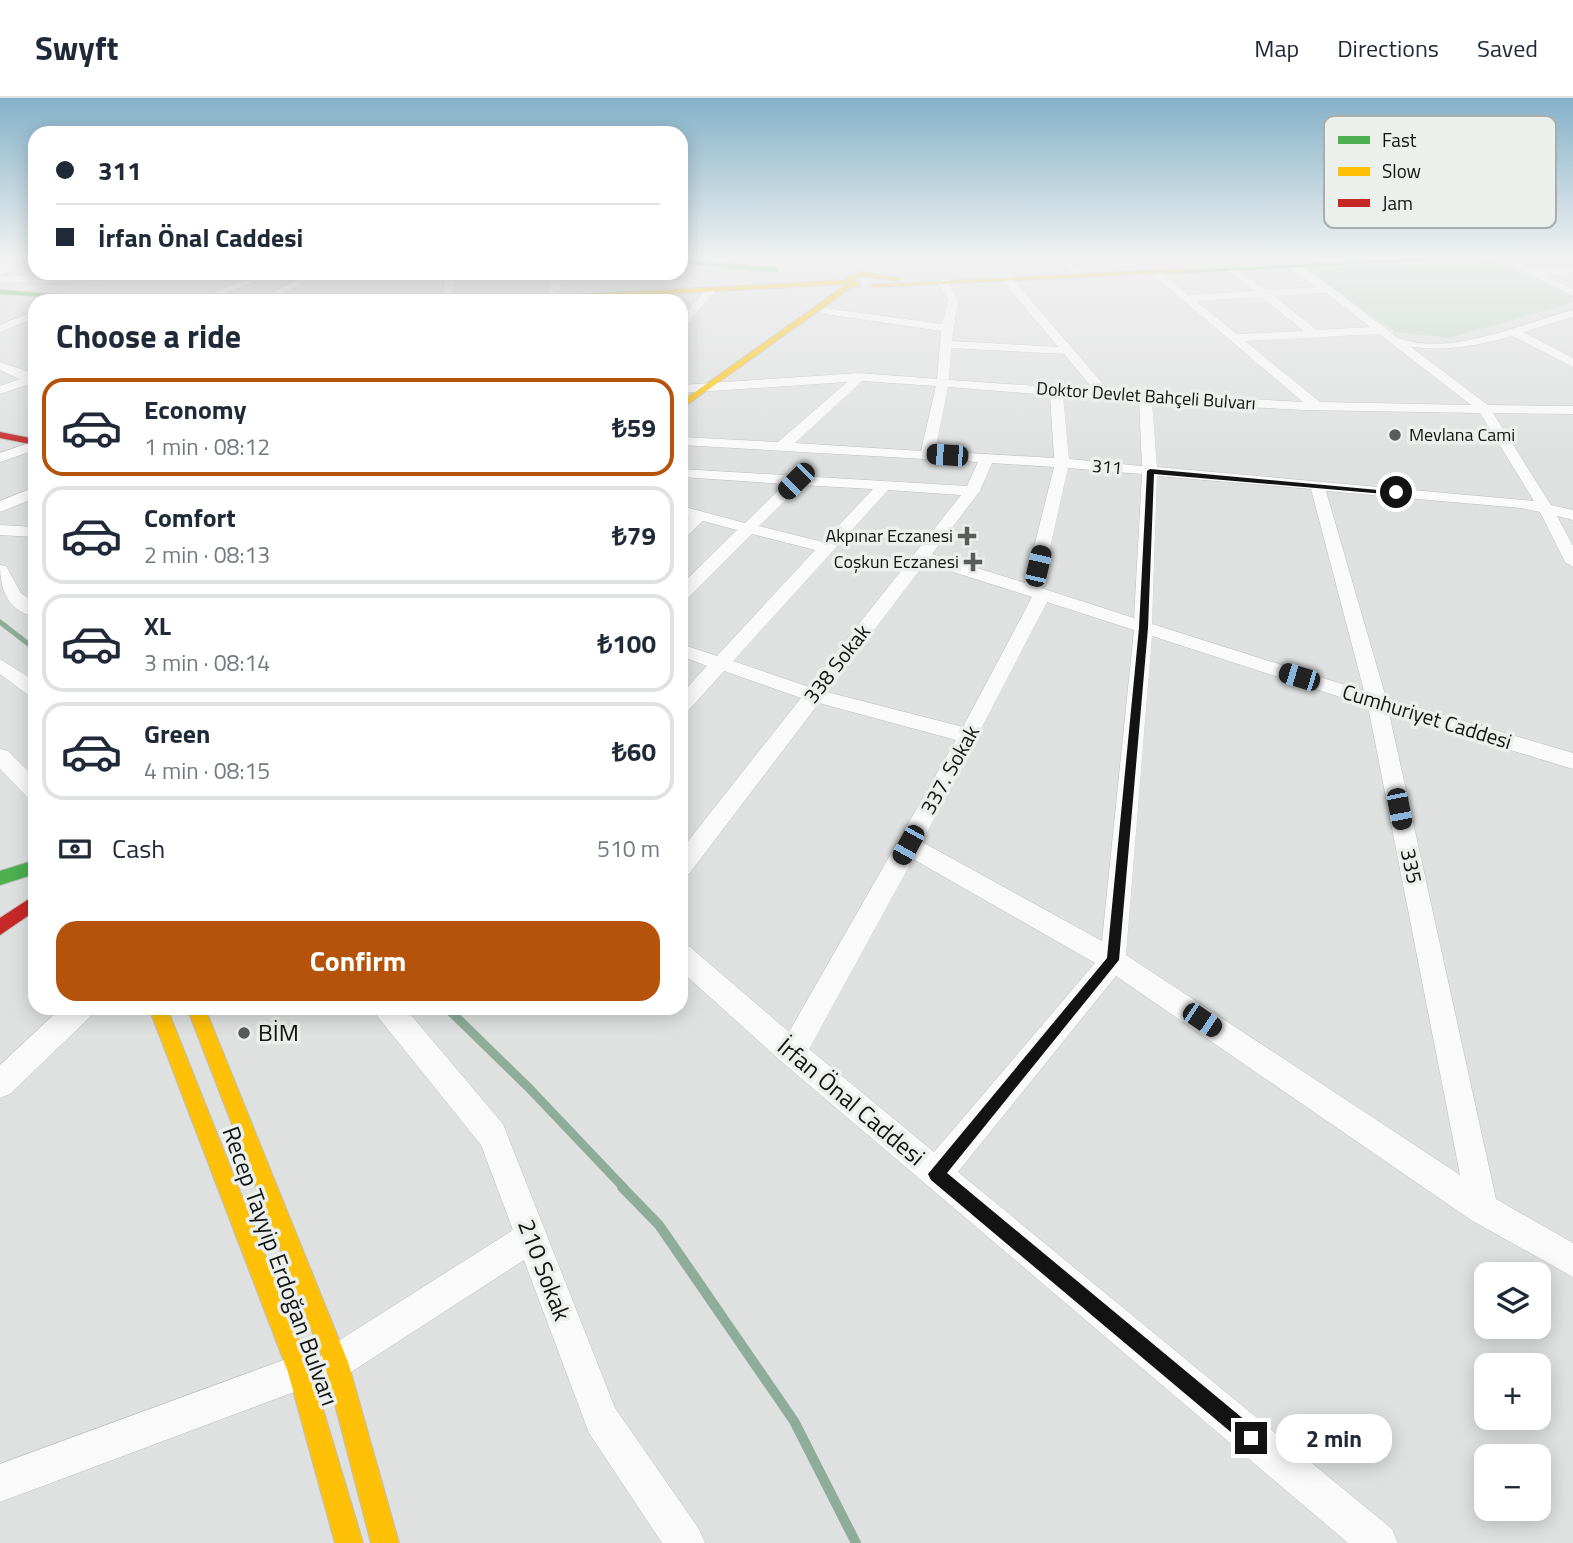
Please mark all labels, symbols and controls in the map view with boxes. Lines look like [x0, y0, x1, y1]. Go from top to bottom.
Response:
text: Swyft [35, 23, 119, 73]
text: Map [1254, 30, 1299, 66]
text: Directions [1337, 30, 1439, 66]
text: Saved [1477, 30, 1538, 66]
legend [1324, 116, 1556, 228]
text: Fast [1382, 125, 1417, 154]
text: 311 [98, 151, 142, 190]
text: Slow [1382, 156, 1421, 185]
text: Jam [1382, 188, 1413, 217]
text: İrfan Önal Caddesi [98, 218, 303, 257]
text: Choose a ride [56, 312, 241, 360]
street label: Doktor Devlet Bahçeli Bulvarı [1036, 374, 1257, 417]
text: Economy [144, 390, 246, 429]
icon: car [60, 396, 123, 459]
text: ₺59 [612, 408, 656, 447]
place label: Mevlana Cami [1409, 421, 1515, 448]
marker: Mevlana Cami [1387, 427, 1403, 443]
text: 1 min · 08:12 [144, 429, 270, 464]
car [926, 443, 969, 467]
street label: 311 [1091, 452, 1123, 481]
car [774, 459, 819, 503]
route start [1380, 476, 1412, 508]
text: Comfort [144, 498, 236, 537]
icon: car [60, 504, 123, 567]
text: ₺79 [612, 516, 656, 555]
place label: Akpınar Eczanesi [825, 522, 953, 549]
marker: Akpınar Eczanesi [959, 528, 975, 544]
text: 2 min · 08:13 [144, 537, 270, 572]
car [1024, 543, 1053, 589]
place label: Coşkun Eczanesi [834, 548, 959, 575]
marker: Coşkun Eczanesi [965, 554, 981, 570]
text: XL [144, 606, 171, 645]
icon: car [60, 612, 123, 675]
street label: 338 Sokak [795, 617, 877, 710]
text: ₺100 [597, 624, 656, 663]
text: 3 min · 08:14 [144, 645, 270, 680]
car [1276, 661, 1323, 693]
street label: Cumhuriyet Caddesi [1339, 675, 1516, 757]
text: Green [144, 714, 210, 753]
street label: 337. Sokak [912, 719, 987, 820]
icon: car [60, 720, 123, 783]
text: ₺60 [612, 732, 656, 771]
text: 4 min · 08:15 [144, 753, 270, 788]
car [1385, 786, 1414, 832]
car [889, 822, 928, 868]
text: Cash [112, 829, 165, 868]
icon: cash [56, 830, 94, 868]
text: 510 m [597, 831, 660, 866]
street label: 335 [1393, 845, 1431, 886]
button: Confirm [56, 921, 660, 1001]
car [1179, 1000, 1226, 1040]
place label: BİM [258, 1014, 299, 1050]
marker: BİM [236, 1025, 252, 1041]
street label: İrfan Önal Caddesi [770, 1029, 933, 1174]
street label: Recep Tayyip Erdoğan Bulvarı [214, 1121, 348, 1410]
street label: 210 Sokak [509, 1214, 581, 1326]
map controls [1474, 1262, 1551, 1521]
button: layers [1474, 1262, 1551, 1339]
button: + [1474, 1353, 1551, 1430]
callout: 2 min [1276, 1414, 1391, 1462]
text: 2 min [1306, 1421, 1362, 1456]
route end [1235, 1422, 1267, 1454]
button: − [1474, 1444, 1551, 1521]

